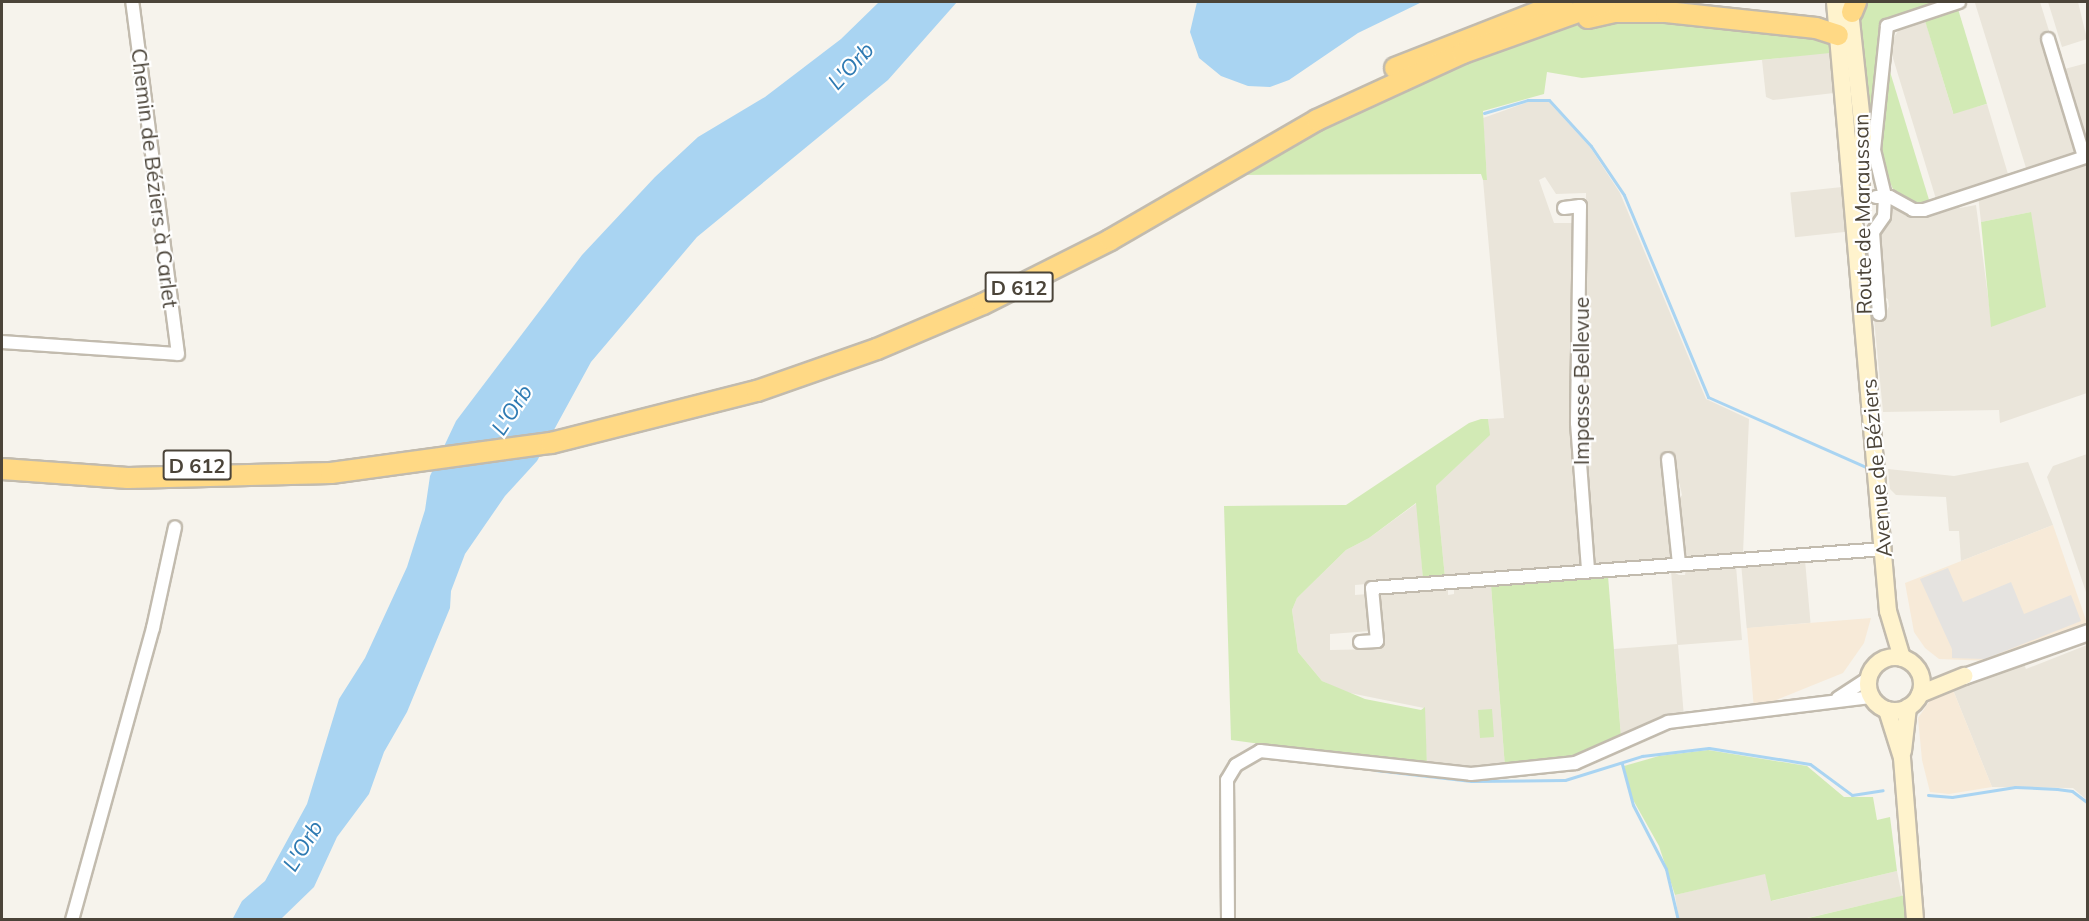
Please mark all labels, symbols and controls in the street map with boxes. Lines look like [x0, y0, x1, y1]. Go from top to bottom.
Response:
water label: L'Orb [823, 37, 879, 95]
street label: Chemin de Béziers à Carlet [127, 47, 183, 309]
street label: Route de Maraussan [1848, 113, 1876, 315]
road number: D 612 [984, 270, 1054, 304]
street label: Impasse Bellevue [1568, 297, 1594, 465]
street label: Avenue de Béziers [1856, 378, 1896, 558]
water label: L'Orb [486, 380, 538, 440]
road number: D 612 [162, 448, 232, 482]
water label: L'Orb [277, 816, 329, 876]

